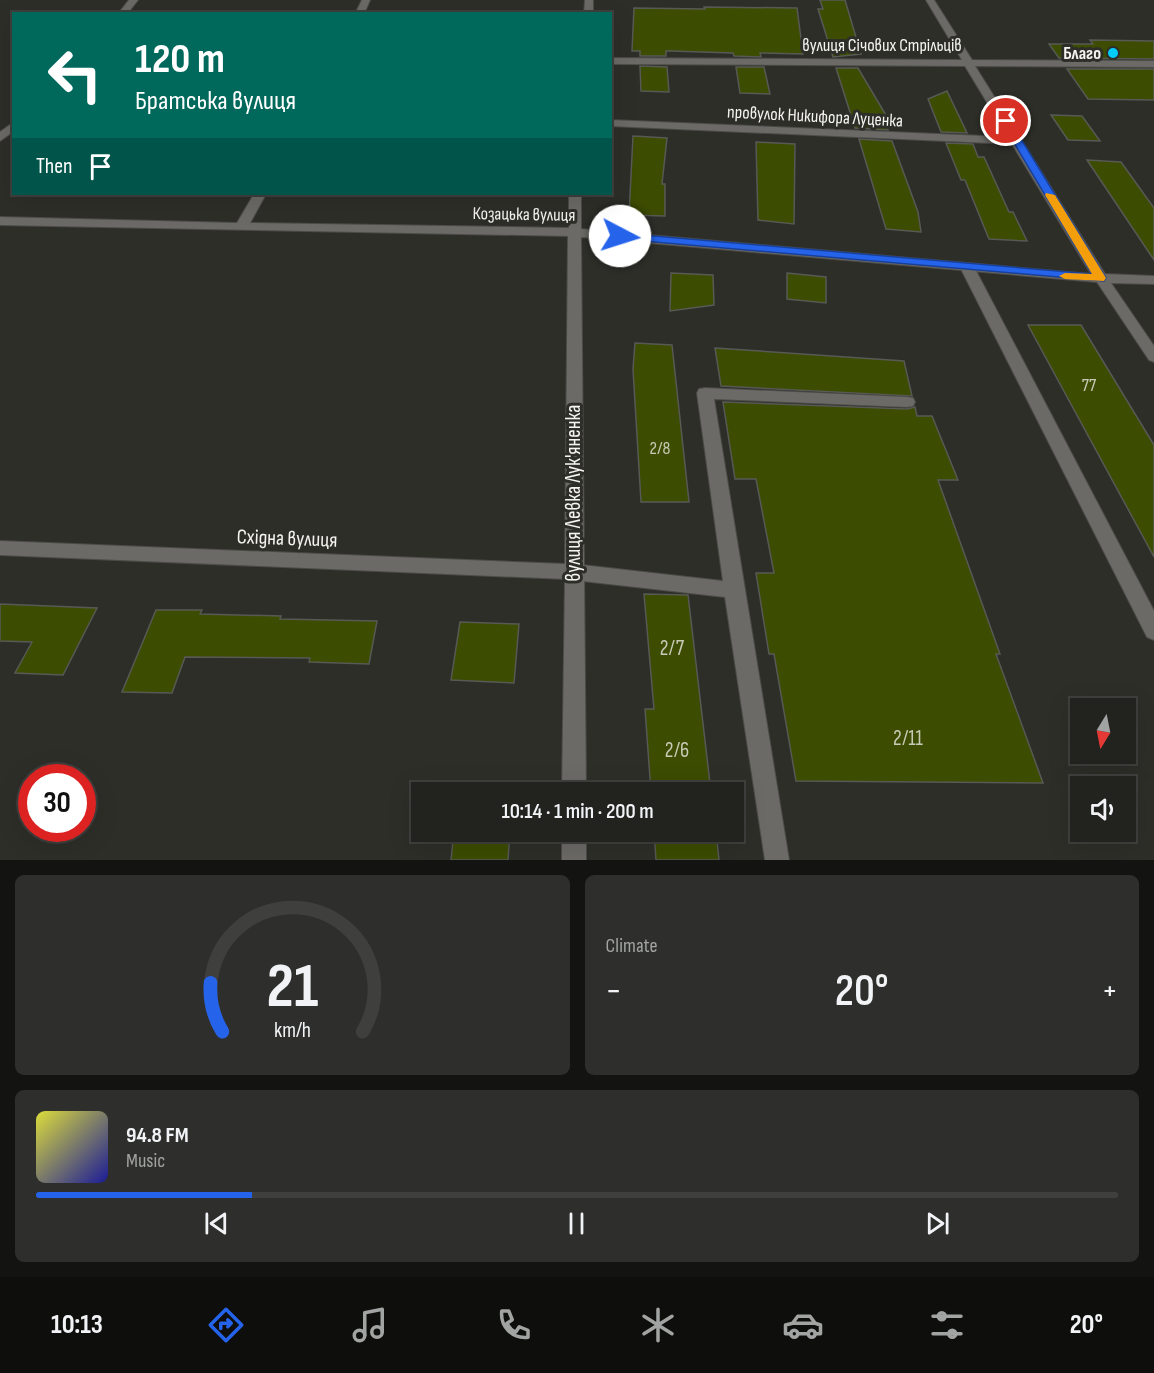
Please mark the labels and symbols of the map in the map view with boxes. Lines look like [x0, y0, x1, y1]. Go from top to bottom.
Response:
street label: вулиця Січових Стрільців [802, 35, 962, 56]
place label: Благо [1063, 43, 1101, 64]
marker: Благо [1106, 46, 1120, 60]
pin [980, 95, 1031, 146]
street label: провулок Никифора Луценка [727, 101, 903, 132]
street label: Козацька вулиця [472, 203, 576, 226]
position arrow [588, 204, 652, 268]
house number: 77 [1082, 375, 1097, 396]
street label: вулиця Левка Лук'яненка [561, 405, 586, 581]
house number: 2/8 [650, 438, 671, 459]
street label: Східна вулиця [236, 524, 338, 553]
house number: 2/7 [660, 636, 685, 661]
north arrow [1070, 698, 1136, 764]
house number: 2/11 [893, 726, 924, 751]
house number: 2/6 [665, 738, 689, 763]
speed limit sign: 30 [18, 764, 96, 842]

